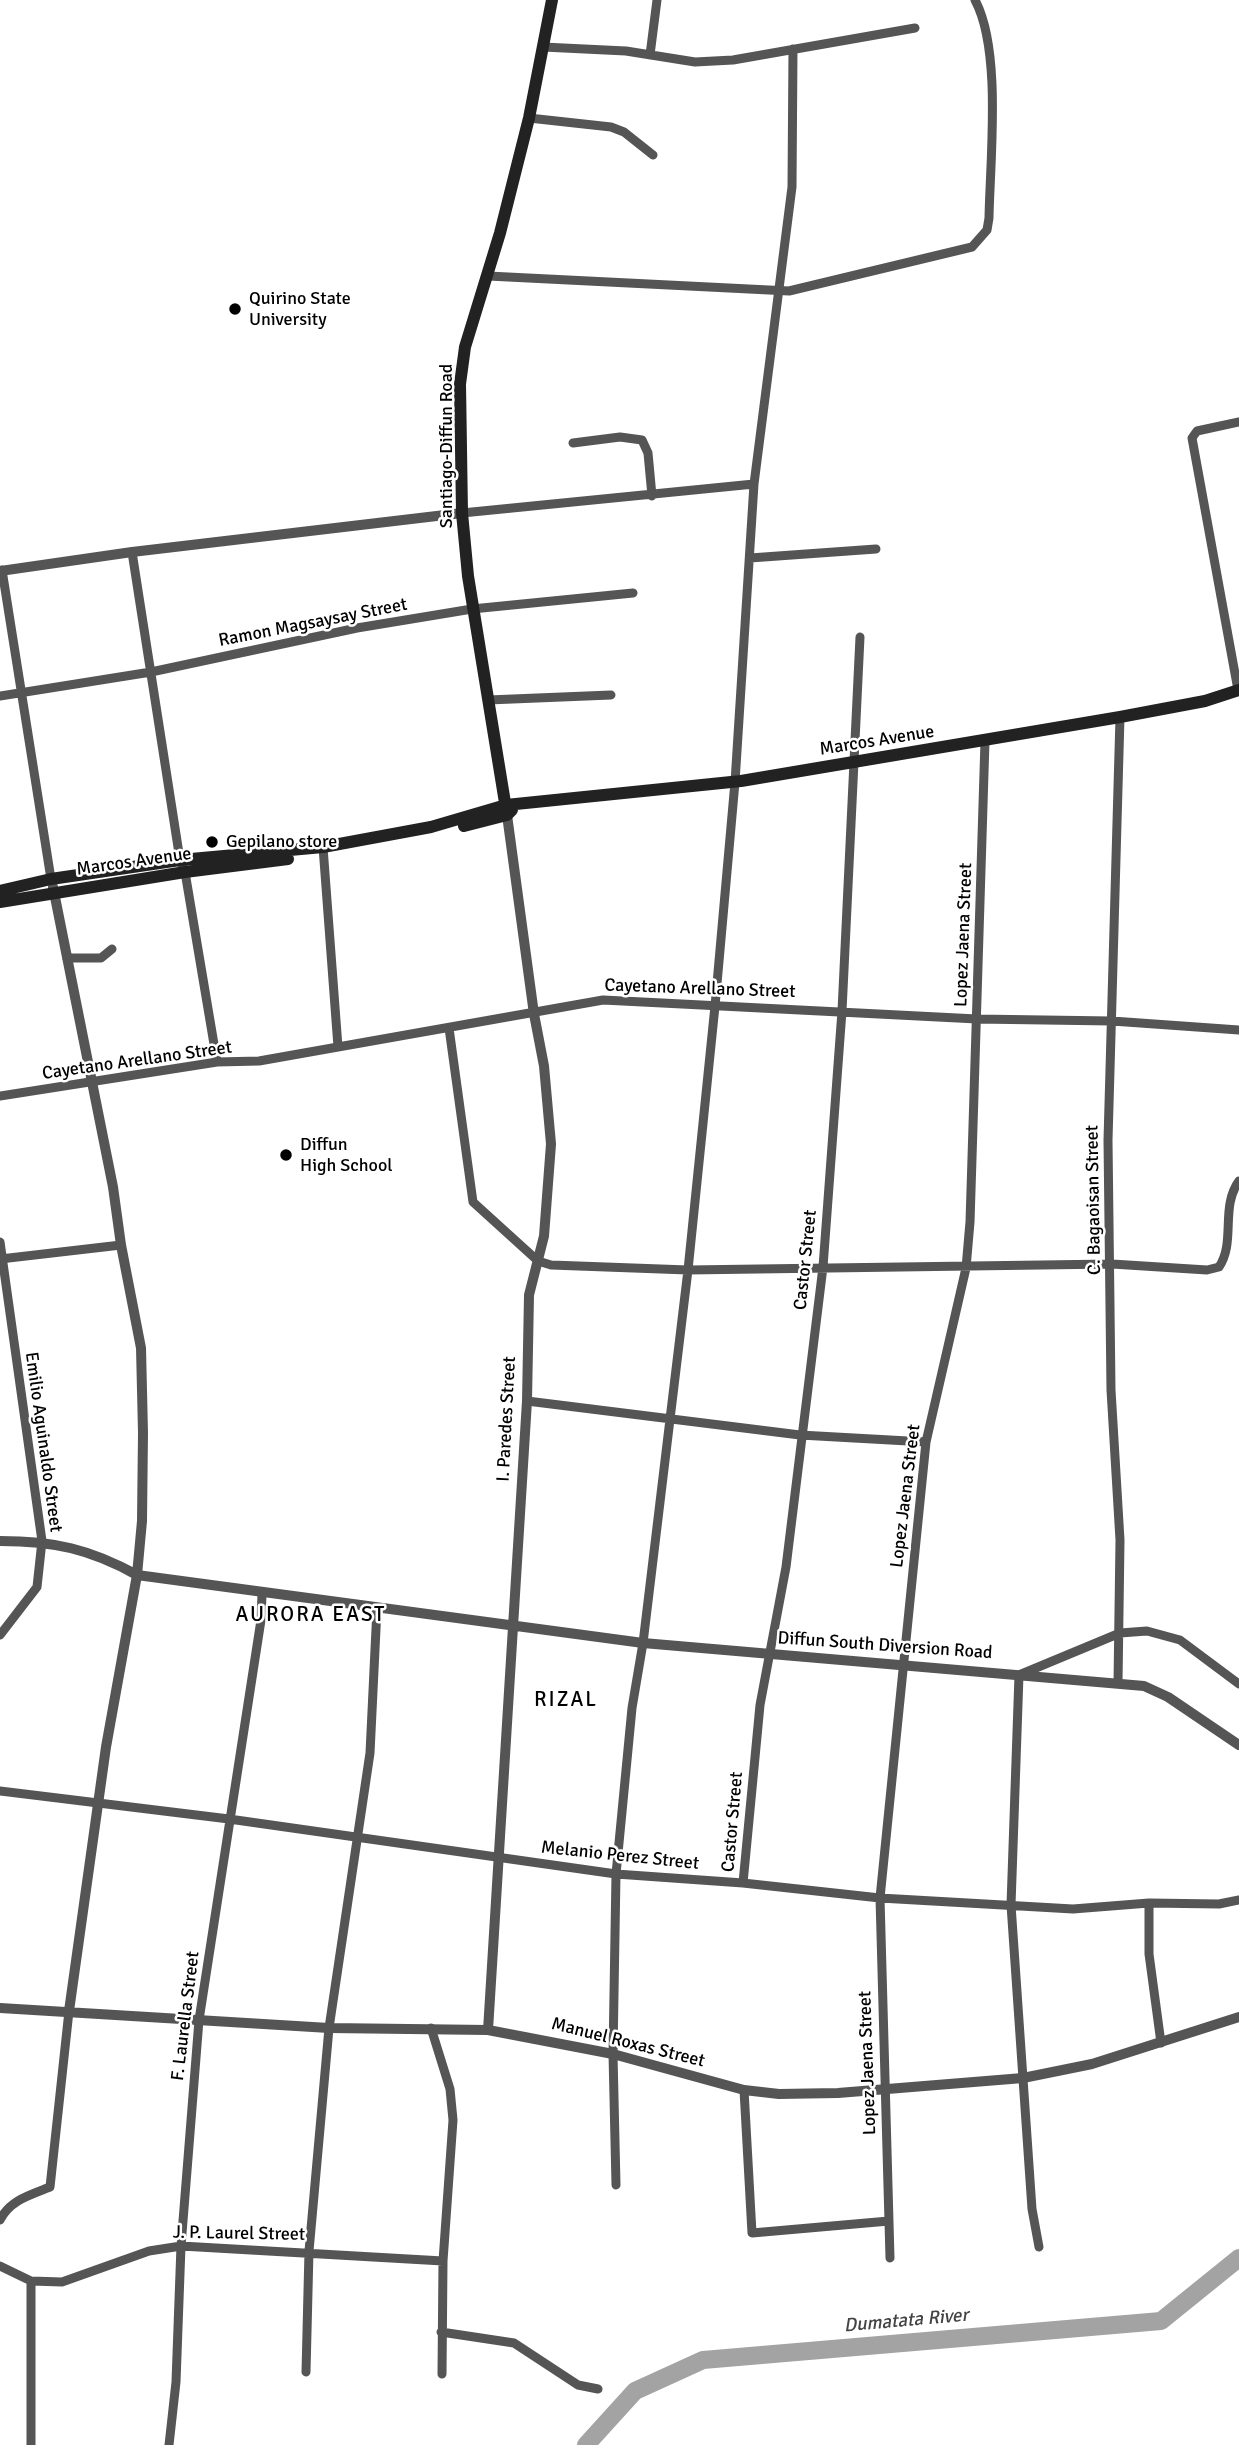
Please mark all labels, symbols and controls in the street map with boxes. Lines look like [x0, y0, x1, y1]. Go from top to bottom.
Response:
place label: Quirino State University [249, 288, 351, 330]
marker: Quirino State University [227, 301, 243, 317]
street label: Santiago-Diffun Road [436, 364, 458, 528]
street label: Ramon Magsaysay Street [217, 594, 409, 652]
street label: Marcos Avenue [818, 721, 936, 761]
place label: Gepilano store [226, 831, 337, 853]
marker: Gepilano store [204, 834, 220, 850]
street label: Marcos Avenue [75, 843, 193, 881]
street label: Lopez Jaena Street [951, 863, 977, 1007]
street label: Cayetano Arellano Street [604, 975, 796, 1003]
street label: Cayetano Arellano Street [41, 1037, 233, 1085]
street label: C. Bagaoisan Street [1082, 1125, 1106, 1275]
place label: Diffun High School [300, 1134, 393, 1176]
marker: Diffun High School [278, 1147, 294, 1163]
street label: Castor Street [790, 1209, 822, 1311]
street label: Emilio Aguinaldo Street [20, 1351, 66, 1533]
street label: I. Paredes Street [493, 1356, 521, 1482]
street label: Lopez Jaena Street [886, 1423, 926, 1569]
district label: AURORA EAST [237, 1602, 385, 1628]
street label: Diffun South Diversion Road [777, 1628, 993, 1664]
district label: RIZAL [535, 1687, 597, 1713]
street label: Castor Street [718, 1771, 748, 1873]
street label: Melanio Perez Street [540, 1837, 700, 1875]
street label: F. Laurella Street [167, 1950, 205, 2082]
street label: Lopez Jaena Street [855, 1991, 881, 2135]
street label: Manuel Roxas Street [549, 2014, 707, 2072]
street label: J. P. Laurel Street [173, 2222, 305, 2246]
water label: Dumatata River [843, 2304, 969, 2338]

